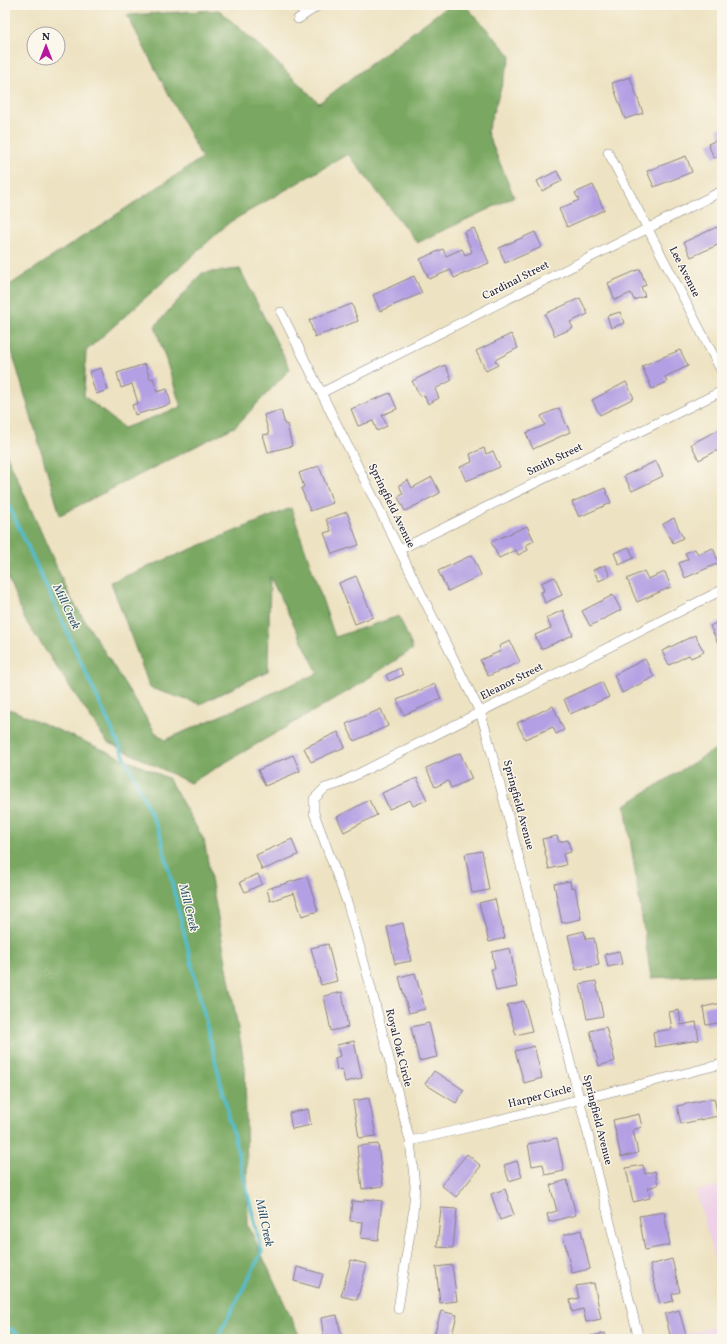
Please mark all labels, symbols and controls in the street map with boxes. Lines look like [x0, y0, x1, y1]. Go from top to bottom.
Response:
north arrow [26, 26, 66, 66]
text: N [42, 30, 50, 45]
street label: Lee Avenue [665, 244, 703, 300]
street label: Cardinal Street [480, 258, 552, 304]
street label: Smith Street [524, 440, 586, 480]
street label: Springfield Avenue [364, 461, 418, 551]
water label: Mill Creek [48, 581, 84, 633]
street label: Eleanor Street [478, 660, 546, 704]
street label: Springfield Avenue [499, 758, 537, 852]
water label: Mill Creek [174, 882, 202, 934]
street label: Royal Oak Circle [381, 1007, 415, 1089]
street label: Springfield Avenue [579, 1073, 615, 1167]
street label: Harper Circle [507, 1082, 573, 1112]
water label: Mill Creek [251, 1197, 277, 1249]

